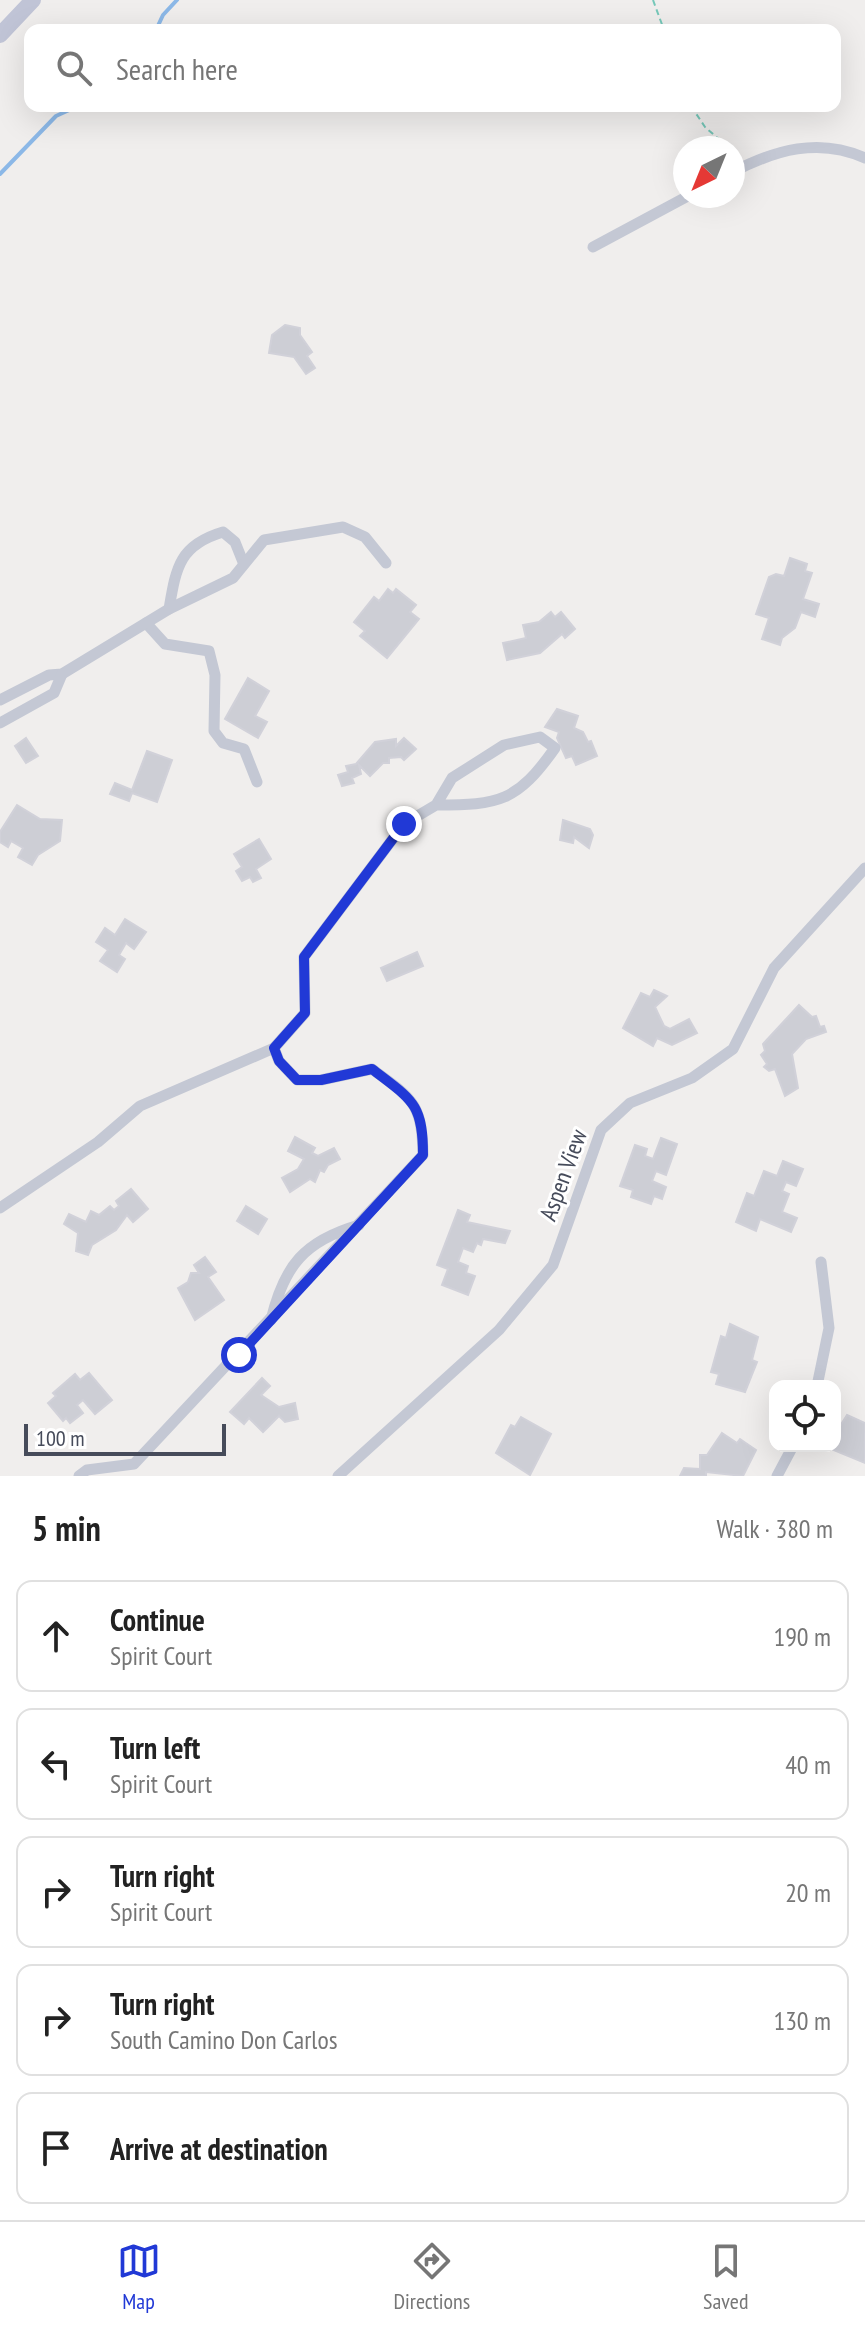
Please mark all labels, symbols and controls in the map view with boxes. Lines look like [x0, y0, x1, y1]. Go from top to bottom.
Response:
search box [24, 24, 841, 112]
icon: search [52, 46, 96, 90]
text: Search here [116, 49, 238, 88]
north arrow [673, 136, 745, 208]
route end [386, 806, 422, 842]
street label: Aspen View [532, 1124, 594, 1225]
route start [221, 1337, 257, 1373]
map controls [769, 1380, 841, 1452]
button: locate [769, 1380, 841, 1452]
scale bar [24, 1420, 226, 1456]
text: 100 m [36, 1424, 85, 1452]
text: 5 min [32, 1506, 101, 1550]
text: Walk · 380 m [716, 1512, 833, 1545]
text: Continue [110, 1600, 205, 1639]
icon: ahead [34, 1614, 78, 1658]
text: 190 m [773, 1620, 831, 1653]
text: Spirit Court [110, 1639, 212, 1672]
text: Turn left [110, 1728, 200, 1767]
icon: left [34, 1742, 78, 1786]
text: 40 m [785, 1748, 831, 1781]
text: Spirit Court [110, 1767, 212, 1800]
text: Turn right [110, 1856, 214, 1895]
icon: right [34, 1870, 78, 1914]
text: 20 m [785, 1876, 831, 1909]
text: Spirit Court [110, 1895, 212, 1928]
text: Turn right [110, 1984, 214, 2023]
icon: right [34, 1998, 78, 2042]
text: 130 m [773, 2004, 831, 2037]
text: South Camino Don Carlos [110, 2023, 337, 2056]
icon: arrive [34, 2126, 78, 2170]
text: Arrive at destination [110, 2129, 328, 2168]
tab: Map [117, 2239, 161, 2315]
tab: Directions [394, 2239, 470, 2315]
tab: Saved [703, 2239, 748, 2315]

